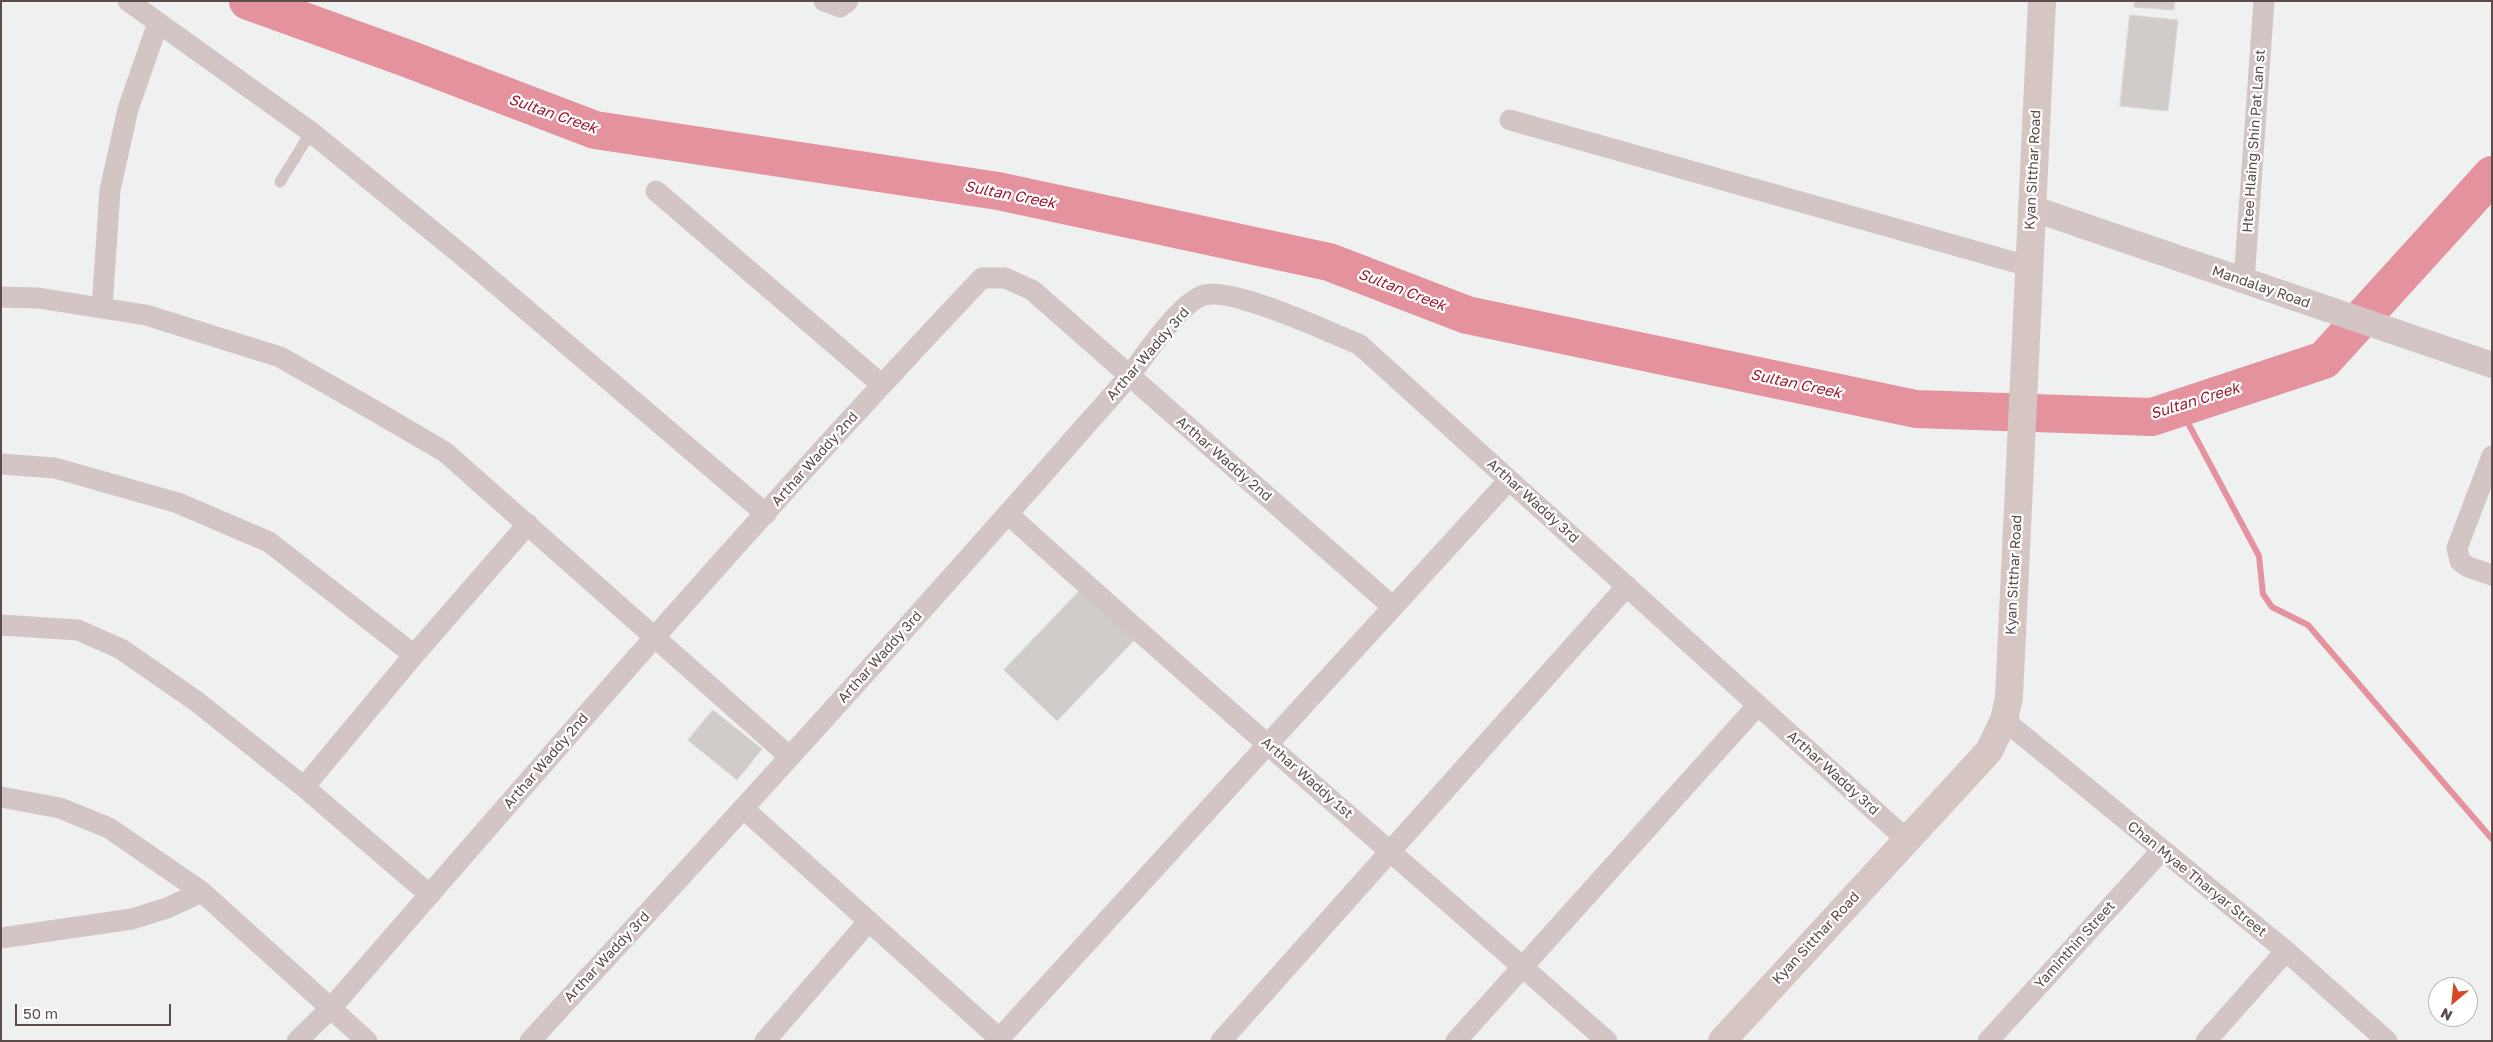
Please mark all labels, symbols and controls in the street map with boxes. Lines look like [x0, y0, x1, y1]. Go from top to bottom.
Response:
street label: Htee Hlaing Shin Pat Lan st [2239, 49, 2269, 233]
water label: Sultan Creek [506, 90, 600, 138]
street label: Kyan Sitthar Road [2021, 110, 2045, 230]
water label: Sultan Creek [963, 177, 1057, 213]
street label: Mandalay Road [2210, 262, 2312, 312]
water label: Sultan Creek [1356, 265, 1448, 315]
street label: Arthar Waddy 3rd [1103, 304, 1193, 404]
water label: Sultan Creek [1749, 366, 1843, 402]
water label: Sultan Creek [2148, 379, 2242, 423]
street label: Arthar Waddy 2nd [768, 408, 862, 510]
street label: Arthar Waddy 2nd [1173, 413, 1275, 505]
street label: Arthar Waddy 3rd [1484, 455, 1582, 547]
street label: Kyan Sitthar Road [2002, 515, 2026, 635]
street label: Arthar Waddy 3rd [834, 608, 926, 706]
street label: Arthar Waddy 2nd [500, 710, 592, 812]
street label: Arthar Waddy 3rd [1784, 727, 1882, 819]
street label: Arthar Waddy 1st [1258, 734, 1356, 822]
street label: Chan Myae Tharyar Street [2124, 818, 2270, 940]
street label: Kyan Sitthar Road [1769, 888, 1863, 988]
street label: Yaminthin Street [2031, 898, 2119, 992]
street label: Arthar Waddy 3rd [561, 908, 653, 1006]
north arrow [2428, 977, 2478, 1027]
scale bar [18, 994, 174, 1026]
text: 50 m [23, 1004, 58, 1022]
text: N [2438, 1005, 2455, 1025]

